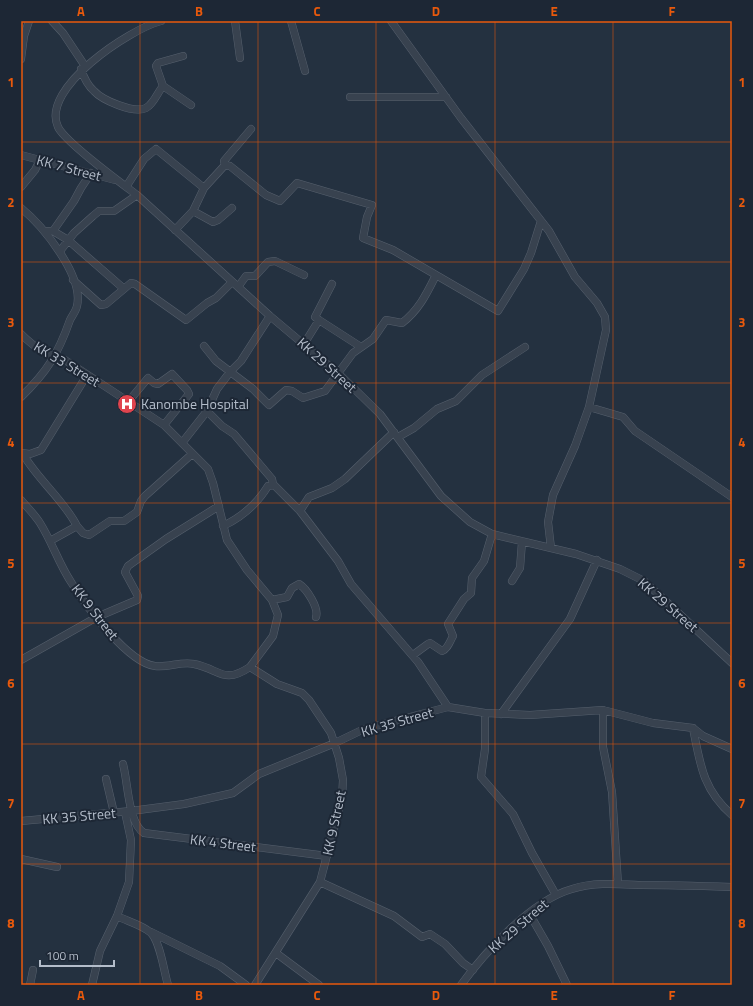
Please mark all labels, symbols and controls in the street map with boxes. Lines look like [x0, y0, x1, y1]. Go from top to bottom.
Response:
text: A [77, 1, 85, 21]
text: B [195, 1, 203, 21]
text: C [313, 1, 321, 21]
text: D [432, 1, 440, 21]
text: E [550, 1, 558, 21]
text: F [669, 1, 676, 21]
text: 1 [7, 72, 15, 92]
text: 1 [738, 72, 746, 92]
street label: KK 7 Street [35, 149, 104, 186]
text: 2 [7, 192, 15, 212]
text: 2 [738, 192, 746, 212]
text: 3 [7, 312, 15, 332]
text: 3 [738, 312, 746, 332]
street label: KK 29 Street [293, 332, 362, 397]
street label: KK 33 Street [30, 336, 104, 392]
hospital icon: Kanombe Hospital [116, 393, 138, 415]
place label: Kanombe Hospital [141, 393, 249, 414]
text: 4 [7, 432, 15, 452]
text: 4 [738, 432, 746, 452]
text: 5 [7, 553, 15, 573]
text: 5 [738, 553, 746, 573]
street label: KK 29 Street [634, 572, 703, 637]
street label: KK 9 Street [67, 579, 124, 644]
text: 6 [7, 673, 15, 693]
text: 6 [738, 673, 746, 693]
street label: KK 35 Street [358, 701, 435, 742]
street label: KK 9 Street [316, 788, 351, 857]
text: 7 [7, 793, 15, 813]
text: 7 [738, 793, 746, 813]
street label: KK 35 Street [41, 802, 117, 829]
street label: KK 4 Street [189, 828, 257, 857]
street label: KK 29 Street [483, 893, 552, 958]
text: 8 [7, 913, 15, 933]
text: 8 [738, 913, 746, 933]
scale bar [40, 942, 114, 968]
text: 100 m [46, 946, 79, 965]
text: A [77, 985, 85, 1005]
text: B [195, 985, 203, 1005]
text: C [313, 985, 321, 1005]
text: D [432, 985, 440, 1005]
text: E [550, 985, 558, 1005]
text: F [669, 985, 676, 1005]

